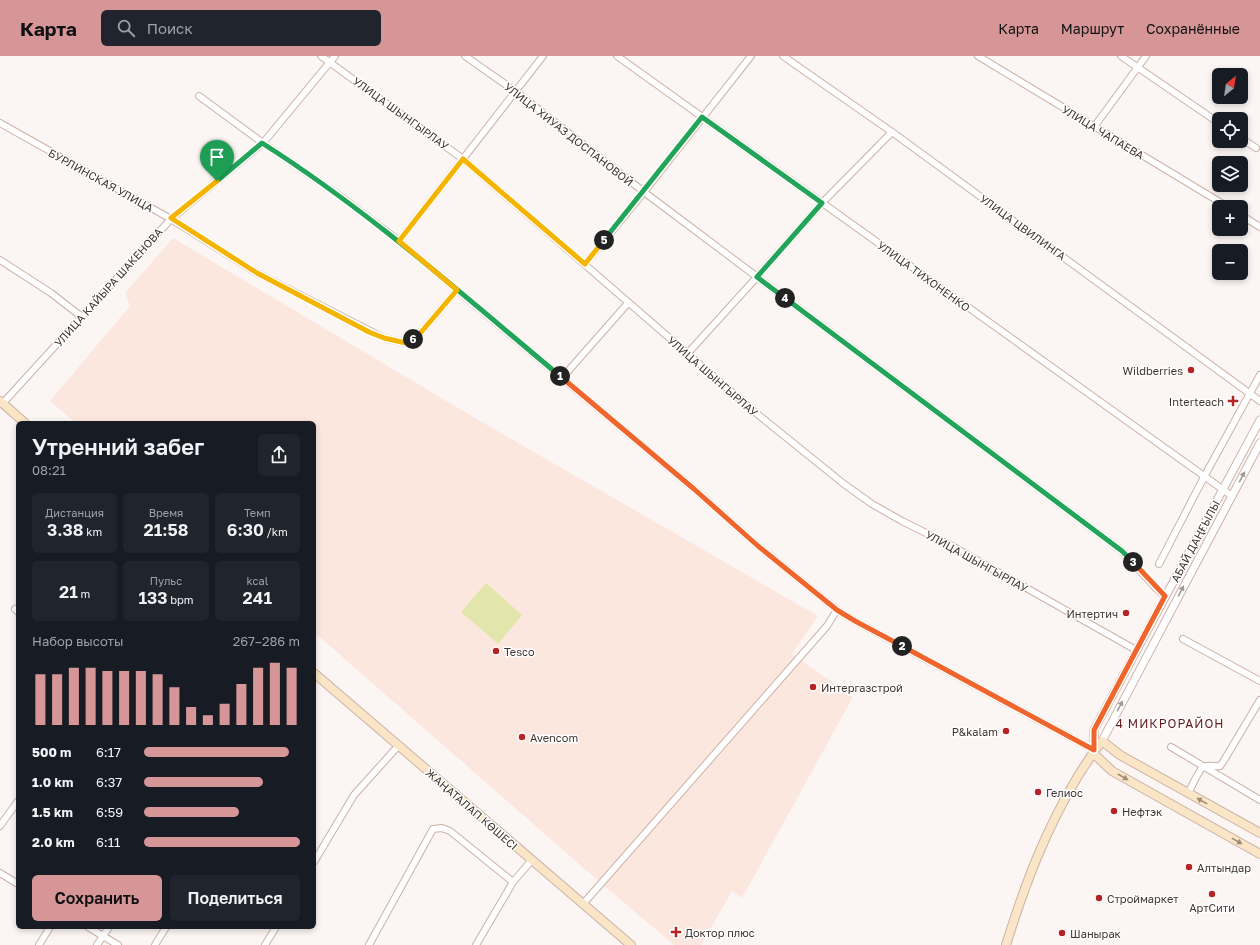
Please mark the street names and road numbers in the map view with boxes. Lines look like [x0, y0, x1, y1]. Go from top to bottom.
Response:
street label: УЛИЦА ШЫНГЫРЛАУ [351, 74, 452, 152]
street label: УЛИЦА ХИУАЗ ДОСПАНОВОЙ [502, 80, 636, 188]
street label: УЛИЦА ЧАПАЕВА [1060, 102, 1147, 162]
street label: БУРЛИНСКАЯ УЛИЦА [46, 146, 156, 215]
street label: УЛИЦА ЦВИЛИНГА [978, 191, 1069, 263]
street label: УЛИЦА КАЙЫРА ШАКЕНОВА [51, 225, 165, 349]
street label: УЛИЦА ТИХОНЕНКО [875, 238, 973, 314]
street label: УЛИЦА ШЫНГЫРЛАУ [665, 333, 761, 419]
street label: АБАЙ ДАҢҒЫЛЫ [1168, 498, 1222, 584]
street label: УЛИЦА ШЫНГЫРЛАУ [923, 527, 1031, 595]
street label: ЖАҢАТАЛАП КӨШЕСІ [424, 766, 520, 852]

